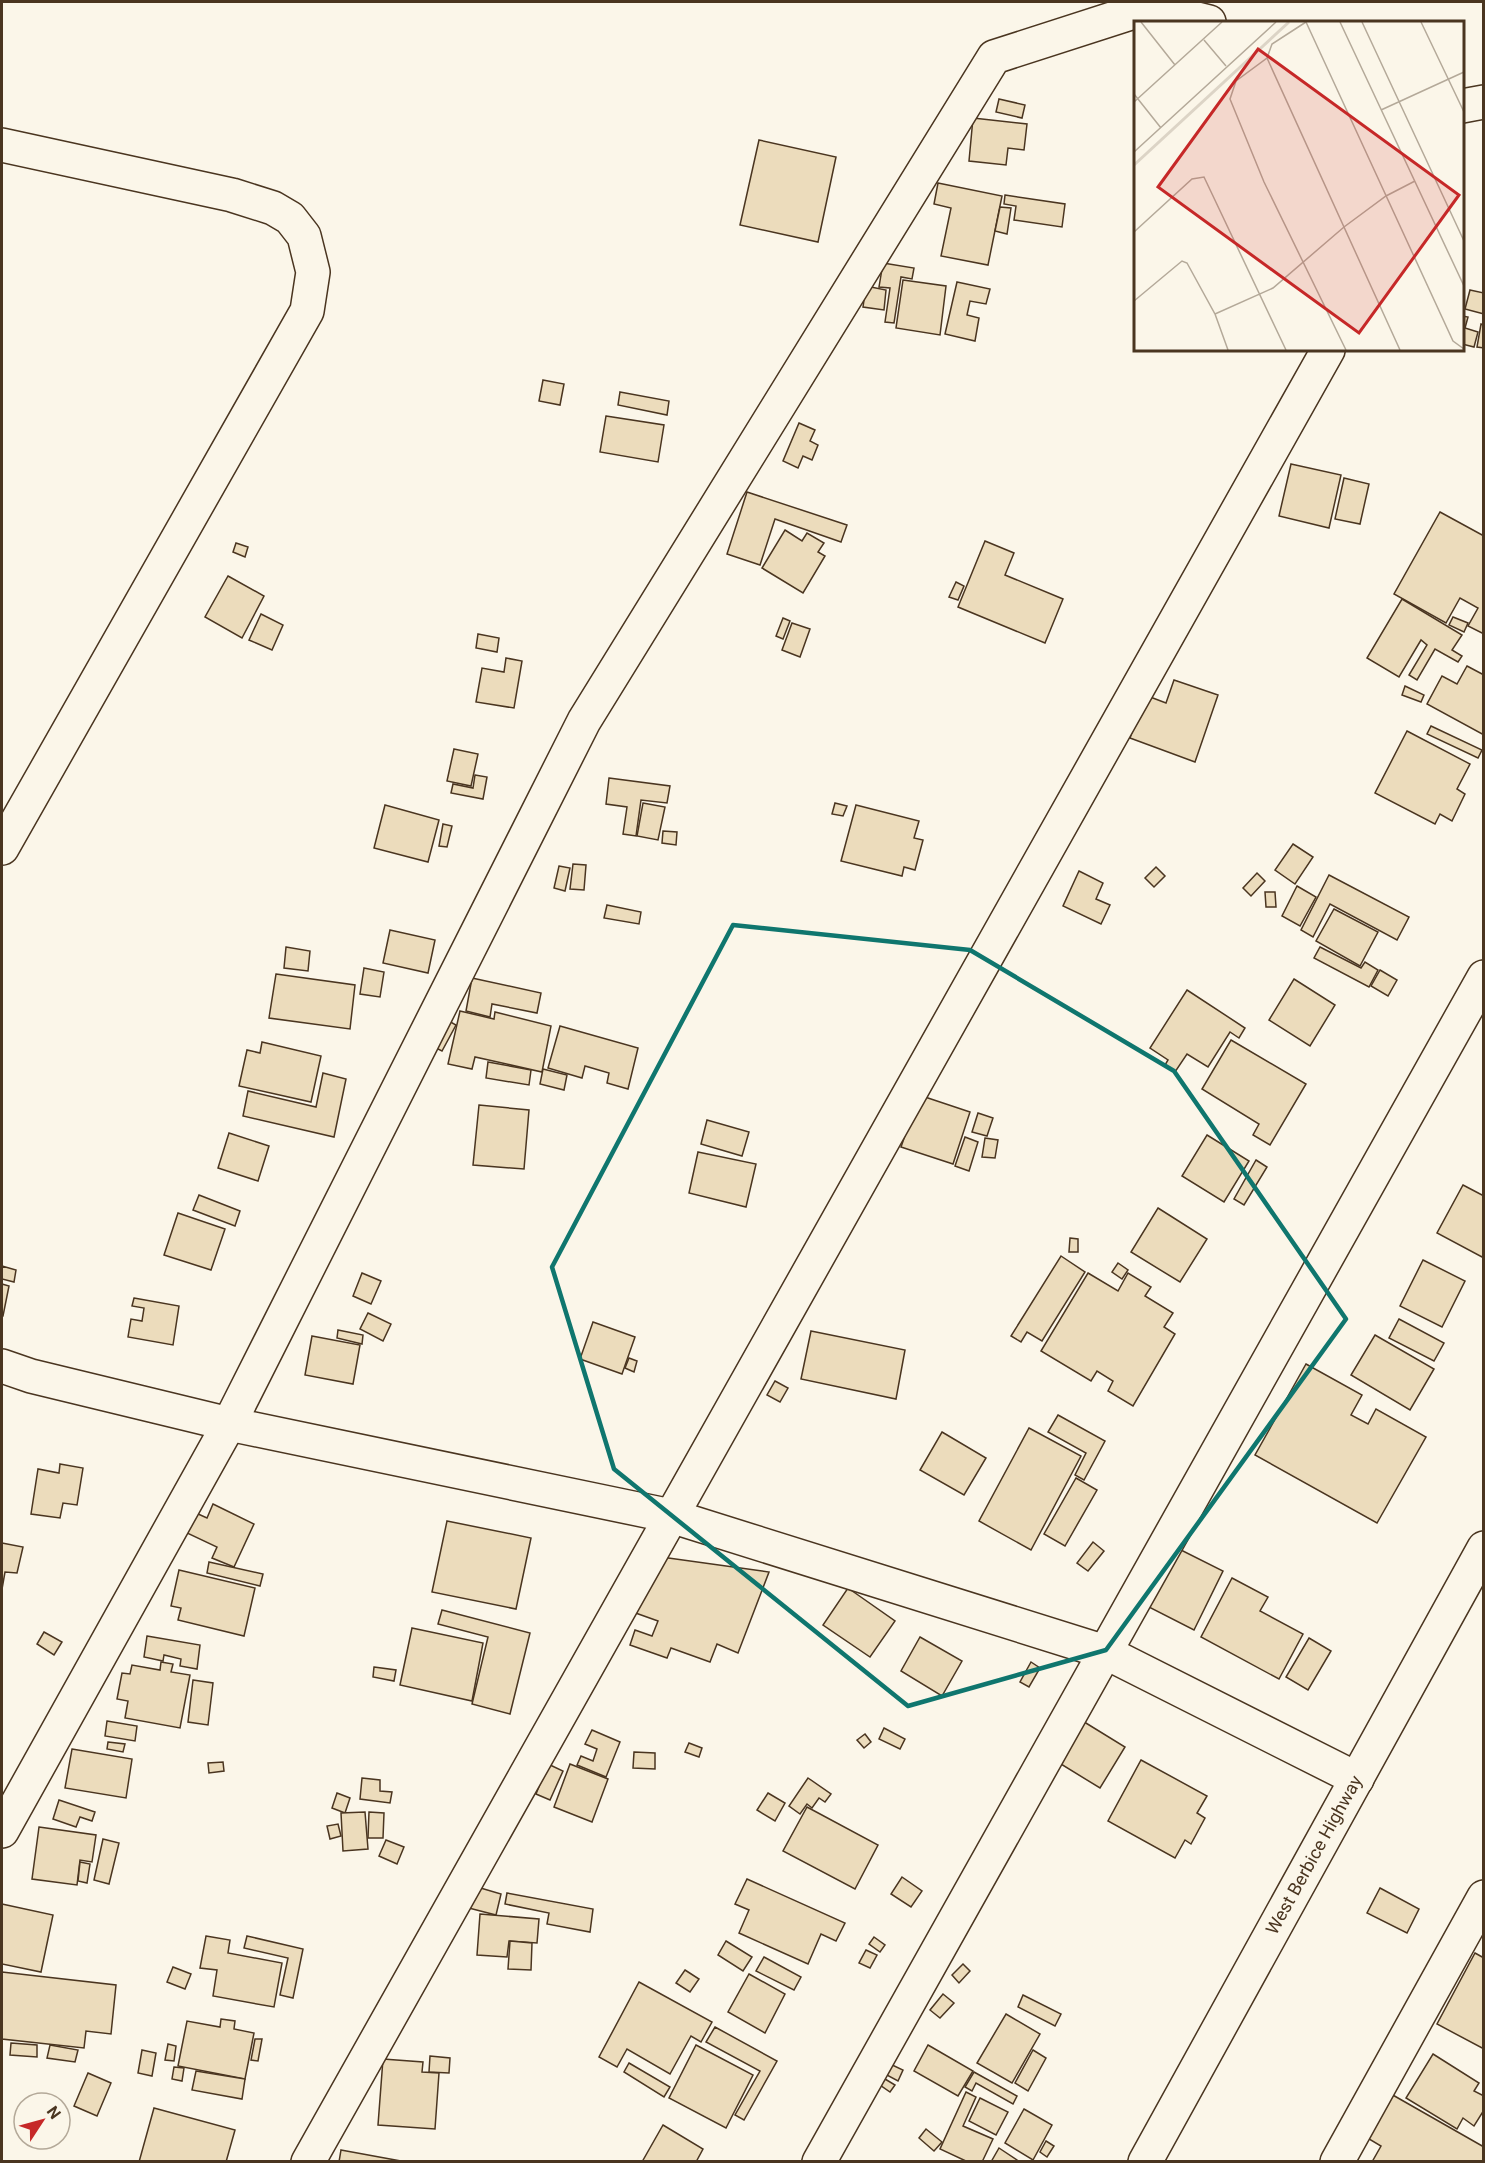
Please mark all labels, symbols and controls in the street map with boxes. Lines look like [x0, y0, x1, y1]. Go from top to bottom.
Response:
inset map [1134, 21, 1464, 351]
street label: West Berbice Highway [1261, 1771, 1366, 1938]
north arrow [12, 2091, 72, 2151]
text: N [43, 2102, 65, 2123]

